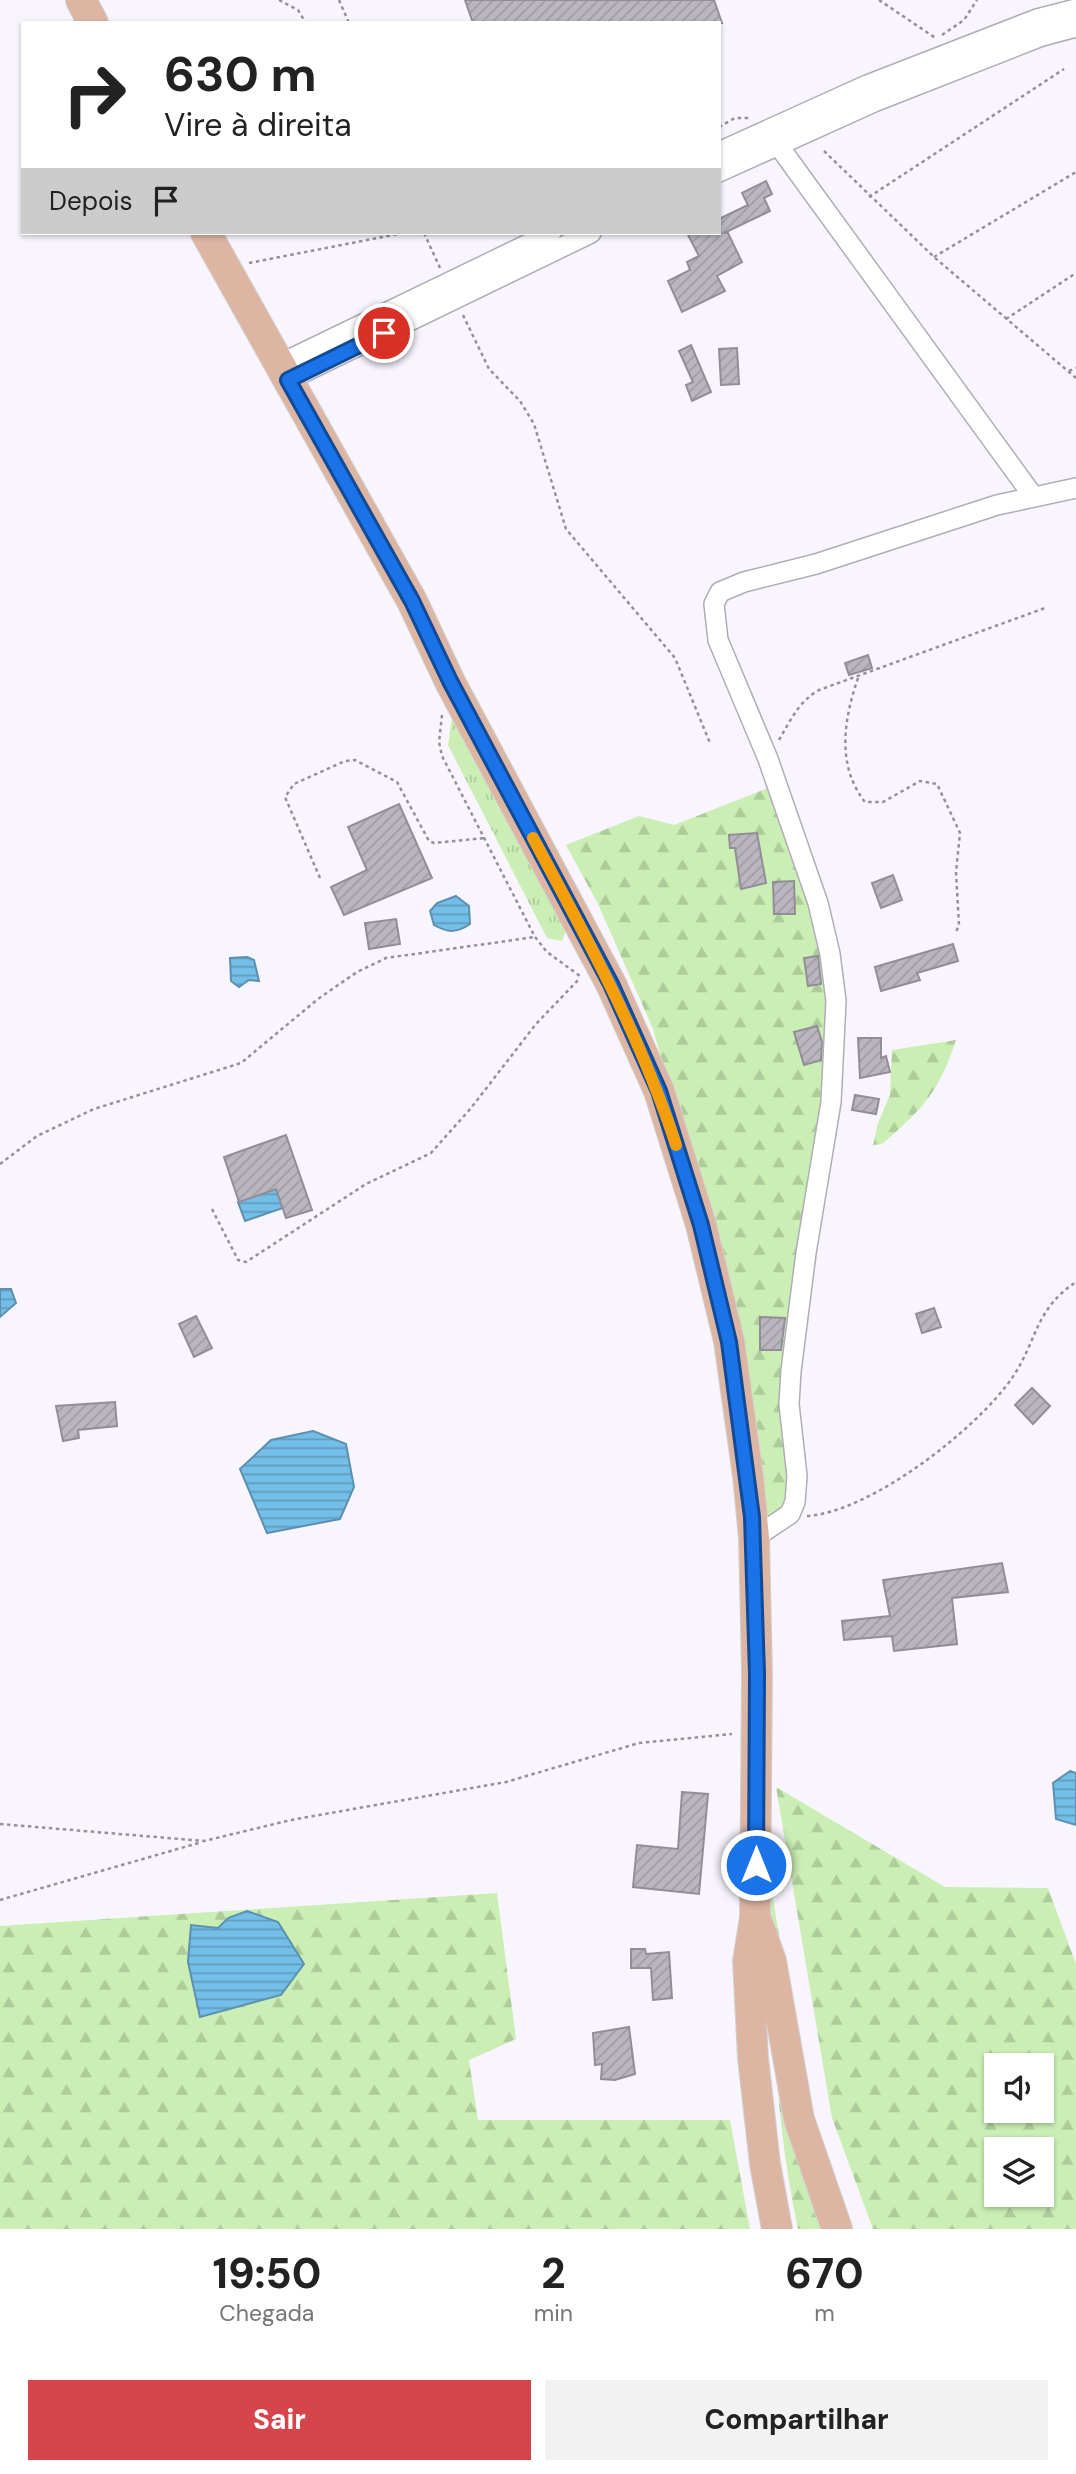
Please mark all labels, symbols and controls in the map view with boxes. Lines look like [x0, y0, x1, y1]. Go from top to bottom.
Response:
text: 630 m [164, 42, 317, 106]
icon: right [49, 49, 140, 140]
text: Vire à direita [164, 104, 352, 146]
icon: arrive [147, 182, 185, 220]
text: Depois [49, 184, 133, 218]
pin [354, 303, 414, 363]
icon: arrive [365, 314, 403, 352]
position arrow [719, 1828, 793, 1902]
map controls [984, 2053, 1054, 2207]
button: sound [984, 2053, 1054, 2123]
button: layers [984, 2137, 1054, 2207]
text: 19:50 [212, 2246, 321, 2301]
text: 2 [541, 2246, 565, 2301]
text: 670 [785, 2246, 864, 2301]
text: Chegada [219, 2298, 314, 2328]
text: min [534, 2298, 573, 2328]
text: m [814, 2298, 835, 2328]
button: Sair [28, 2380, 531, 2460]
button: Compartilhar [545, 2380, 1048, 2460]

